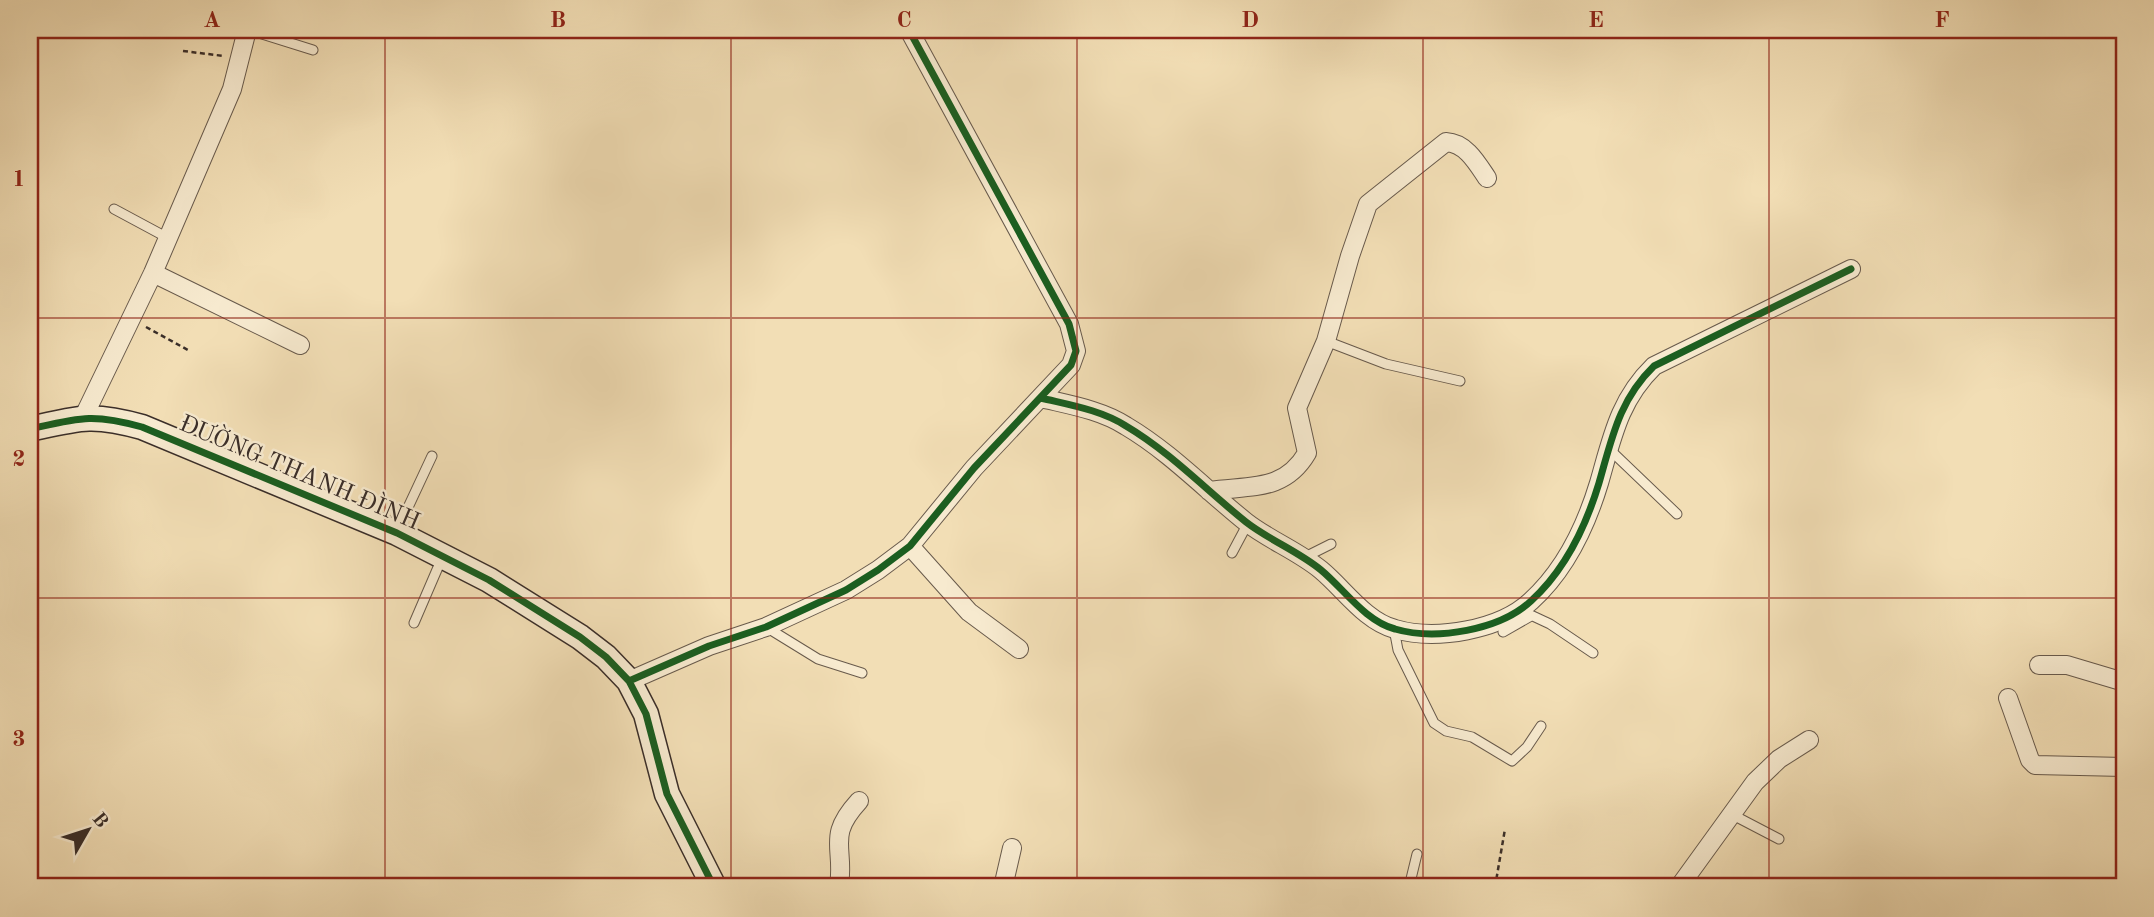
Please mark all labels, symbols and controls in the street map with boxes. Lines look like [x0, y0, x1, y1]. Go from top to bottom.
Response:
text: A [203, 9, 221, 32]
text: B [550, 9, 566, 32]
text: C [896, 9, 912, 32]
text: D [1241, 9, 1259, 32]
text: E [1588, 9, 1604, 32]
text: F [1934, 9, 1950, 32]
text: 1 [12, 168, 26, 191]
street label: ĐƯỜNG THANH ĐÌNH [176, 408, 425, 535]
text: 2 [12, 448, 26, 471]
text: 3 [12, 728, 26, 751]
north arrow [52, 794, 122, 864]
text: B [88, 810, 111, 832]

